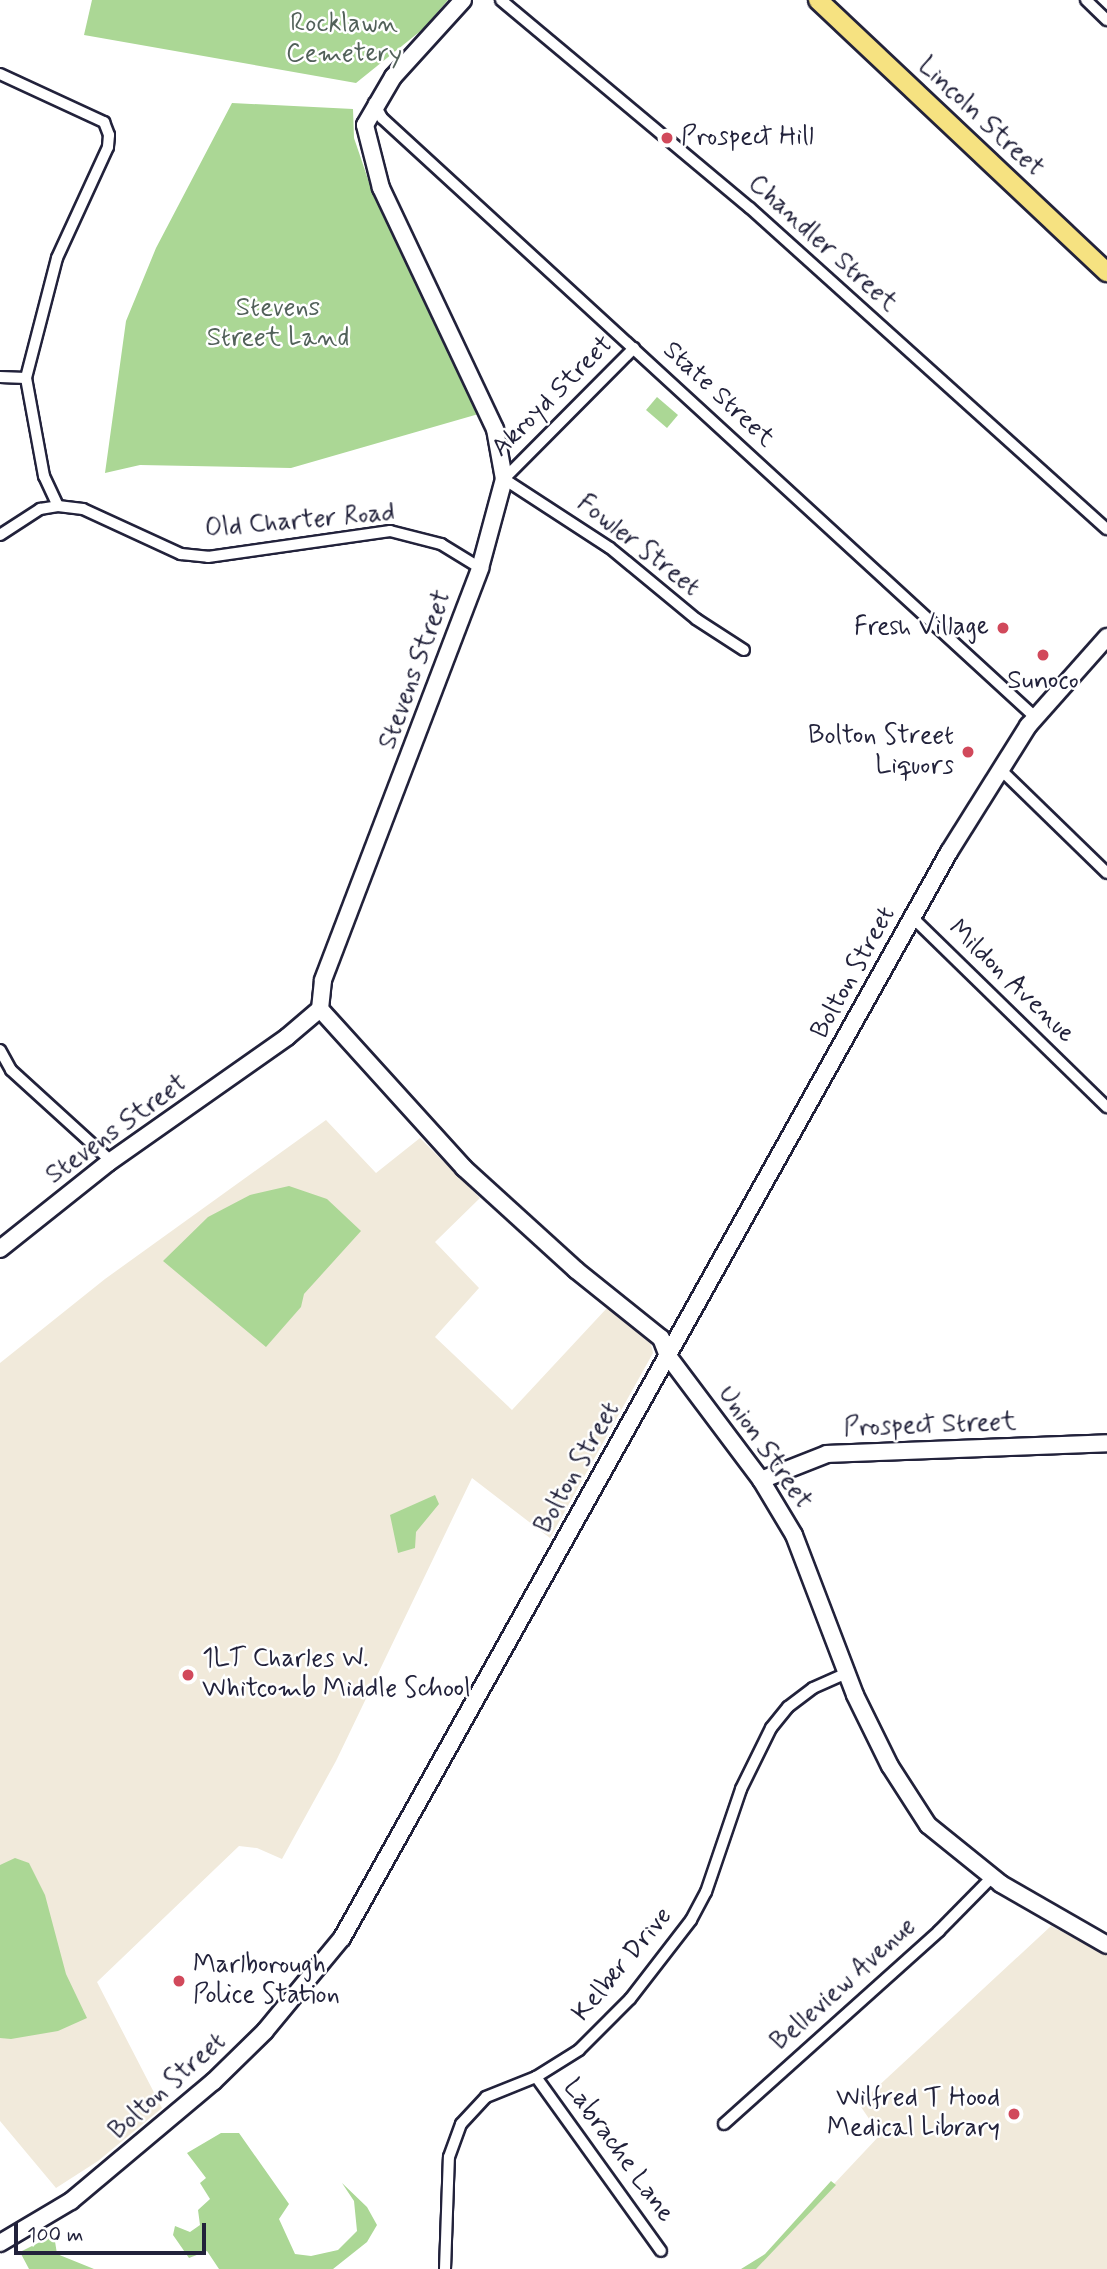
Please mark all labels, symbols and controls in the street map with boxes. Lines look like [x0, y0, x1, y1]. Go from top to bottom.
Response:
park label: Rocklawn Cemetery [286, 9, 402, 70]
street label: Lincoln Street [911, 52, 1049, 184]
place label: Prospect Hill [681, 122, 814, 154]
marker: Prospect Hill [659, 130, 675, 146]
street label: Chandler Street [741, 169, 903, 319]
park label: Stevens Street Land [208, 293, 348, 354]
street label: Akroyd Street [486, 330, 620, 464]
street label: State Street [656, 335, 780, 455]
street label: Fowler Street [569, 487, 707, 605]
street label: Old Charter Road [200, 498, 400, 546]
street label: Stevens Street [373, 587, 459, 753]
place label: Fresh Village [854, 612, 989, 644]
marker: Fresh Village [995, 620, 1011, 636]
marker: Sunoco [1035, 647, 1051, 663]
place label: Sunoco [1007, 666, 1079, 698]
place label: Bolton Street Liquors [804, 721, 954, 782]
marker: Bolton Street Liquors [960, 744, 976, 760]
street label: Bolton Street [804, 900, 904, 1046]
street label: Mildon Avenue [942, 915, 1080, 1049]
street label: Stevens Street [41, 1069, 193, 1191]
street label: Union Street [710, 1381, 818, 1515]
street label: Bolton Street [528, 1395, 628, 1541]
street label: Prospect Street [843, 1407, 1017, 1445]
place label: 1LT Charles W. Whitcomb Middle School [202, 1644, 472, 1706]
marker: 1LT Charles W. Whitcomb Middle School [180, 1667, 196, 1683]
street label: Kelber Drive [567, 1902, 679, 2028]
street label: Belleview Avenue [763, 1910, 925, 2060]
place label: Marlborough Police Station [193, 1950, 339, 2011]
marker: Marlborough Police Station [171, 1973, 187, 1989]
street label: Bolton Street [102, 2025, 234, 2149]
street label: Labrache Lane [555, 2073, 681, 2229]
place label: Wilfred T Hood Medical Library [820, 2083, 1000, 2144]
marker: Wilfred T Hood Medical Library [1006, 2106, 1022, 2122]
scale bar [18, 2210, 210, 2254]
text: 100 m [27, 2221, 83, 2249]

